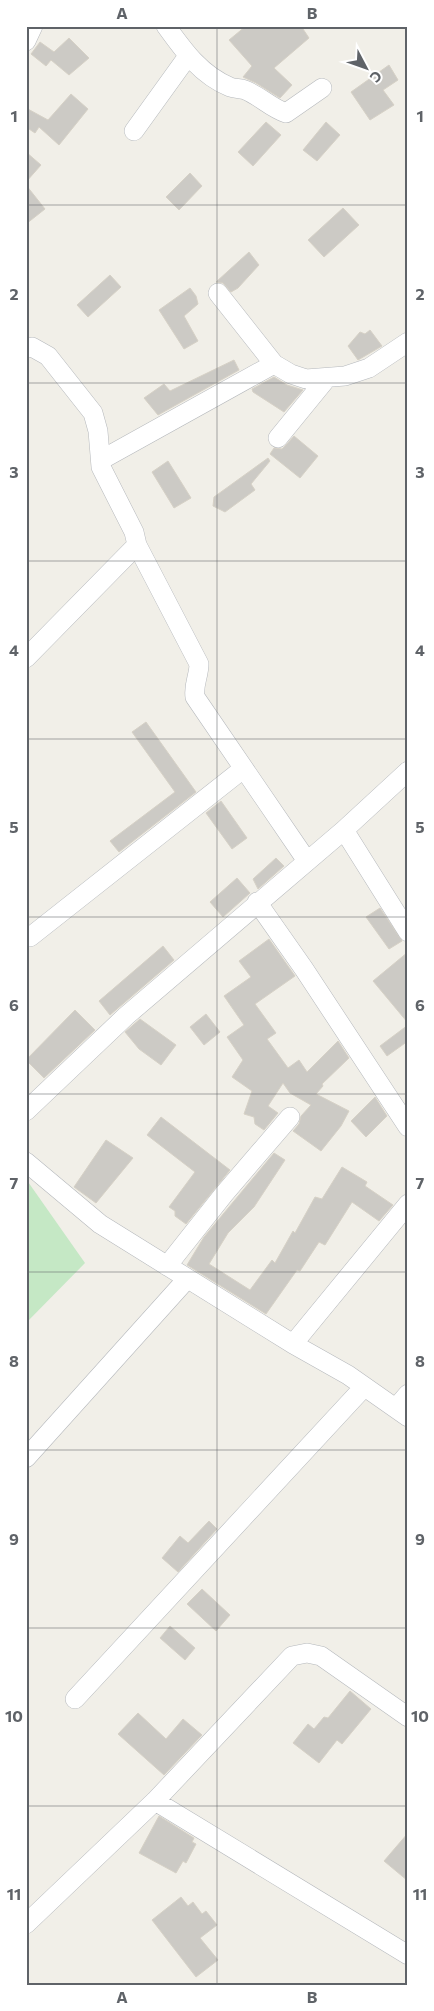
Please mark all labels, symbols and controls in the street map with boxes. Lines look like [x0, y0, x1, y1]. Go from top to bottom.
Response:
text: A [116, 3, 128, 22]
text: B [307, 3, 318, 22]
north arrow [342, 42, 392, 92]
text: С [367, 68, 386, 86]
text: 1 [10, 106, 18, 125]
text: 1 [416, 106, 424, 125]
text: 2 [9, 284, 19, 303]
text: 2 [415, 284, 425, 303]
text: 3 [9, 462, 19, 481]
text: 3 [415, 462, 425, 481]
text: 4 [9, 640, 19, 659]
text: 4 [415, 640, 425, 659]
text: 5 [9, 817, 19, 836]
text: 5 [415, 817, 425, 836]
text: 6 [9, 995, 19, 1014]
text: 6 [415, 995, 425, 1014]
text: 7 [10, 1173, 19, 1192]
text: 7 [416, 1173, 425, 1192]
text: 8 [9, 1351, 19, 1370]
text: 8 [415, 1351, 425, 1370]
text: 9 [9, 1529, 19, 1548]
text: 9 [415, 1529, 425, 1548]
text: 10 [5, 1706, 23, 1725]
text: 10 [411, 1706, 429, 1725]
text: 11 [7, 1884, 21, 1903]
text: 11 [413, 1884, 427, 1903]
text: A [116, 1987, 128, 2006]
text: B [307, 1987, 318, 2006]

